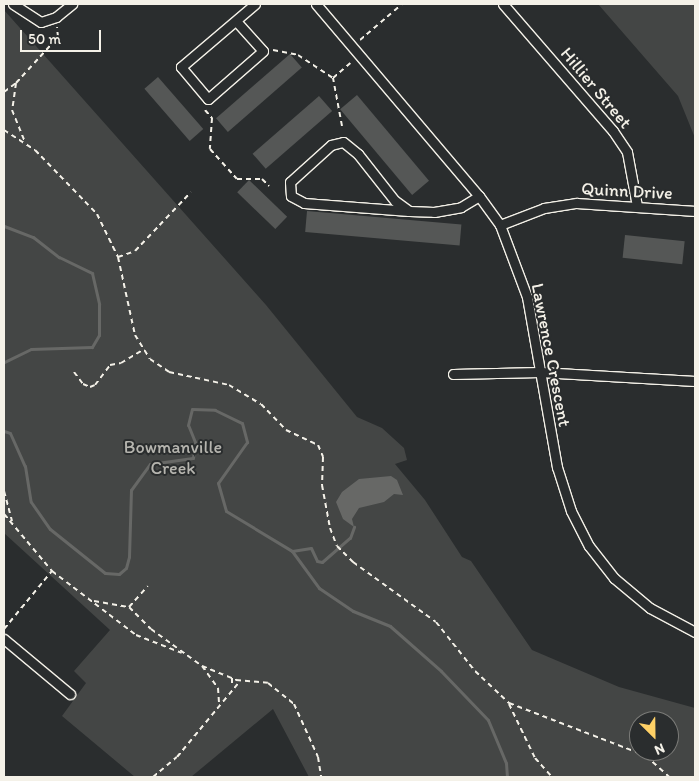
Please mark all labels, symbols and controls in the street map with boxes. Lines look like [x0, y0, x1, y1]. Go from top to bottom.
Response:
scale bar [22, 20, 104, 52]
text: 50 m [28, 30, 61, 48]
street label: Hillier Street [556, 43, 636, 133]
street label: Quinn Drive [581, 178, 673, 204]
street label: Lawrence Crescent [526, 281, 576, 429]
park label: Bowmanville Creek [124, 437, 222, 479]
north arrow [629, 711, 679, 761]
text: N [652, 740, 667, 759]

